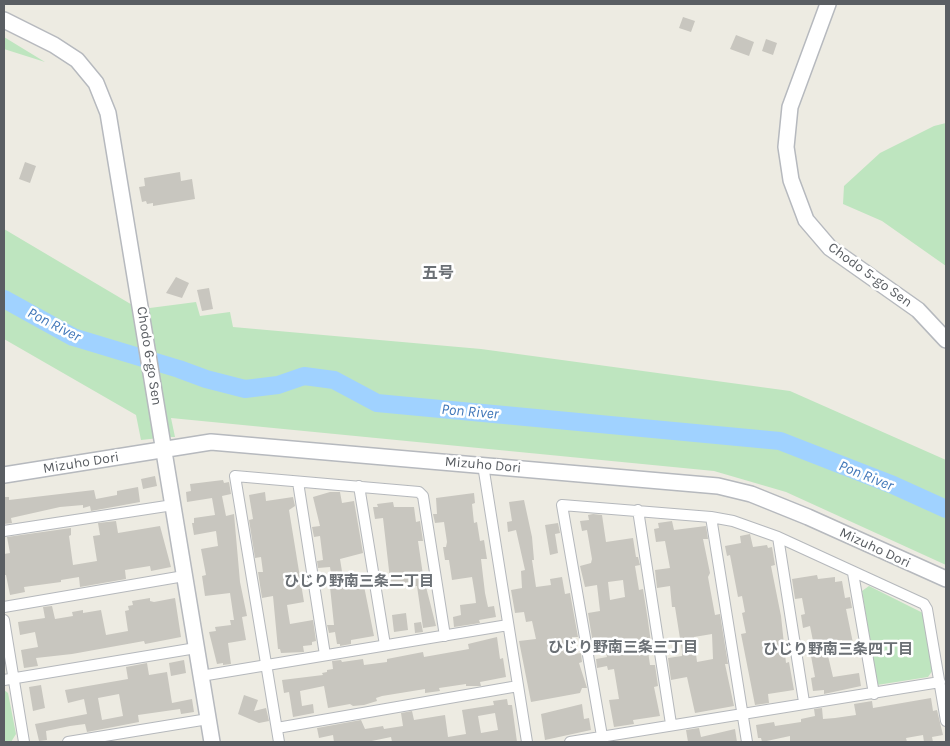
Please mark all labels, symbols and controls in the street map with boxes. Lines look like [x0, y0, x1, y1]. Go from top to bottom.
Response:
street label: Chodo 5-go Sen [825, 239, 915, 311]
district label: 五号 [422, 263, 454, 283]
water label: Pon River [24, 304, 84, 346]
street label: Chodo 6-go Sen [133, 305, 165, 407]
water label: Pon River [441, 401, 499, 423]
street label: Mizuho Dori [42, 449, 120, 477]
street label: Mizuho Dori [444, 453, 522, 477]
water label: Pon River [836, 457, 896, 495]
street label: Mizuho Dori [837, 524, 913, 572]
district label: ひじり野南三条二丁目 [284, 573, 434, 591]
district label: ひじり野南三条三丁目 [548, 639, 698, 657]
district label: ひじり野南三条四丁目 [763, 641, 913, 659]

